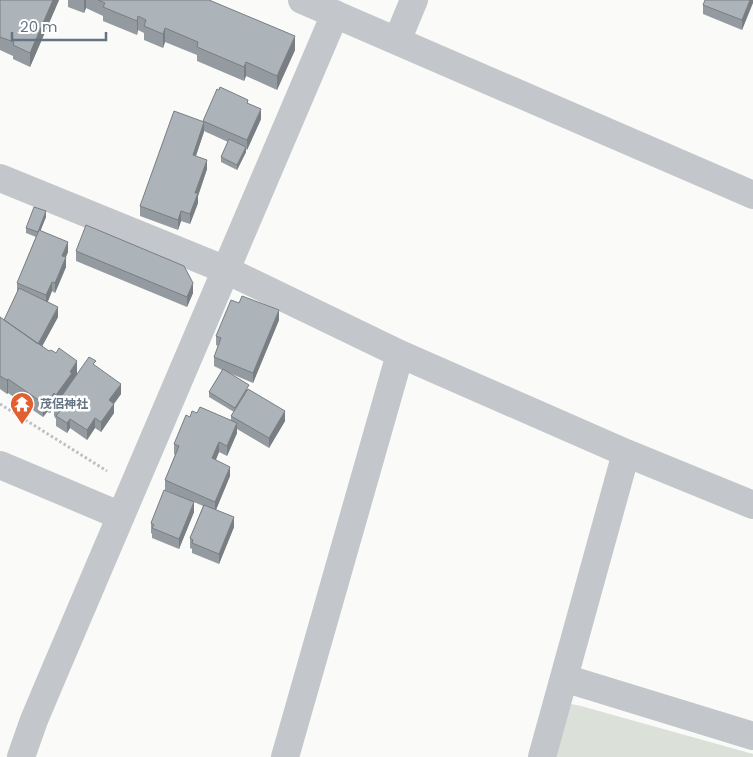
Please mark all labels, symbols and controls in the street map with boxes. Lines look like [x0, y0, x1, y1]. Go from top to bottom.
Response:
scale bar [12, 10, 106, 42]
text: 20 m [20, 16, 58, 37]
temple icon: 茂侶神社 [9, 391, 35, 425]
place label: 茂侶神社 [40, 395, 88, 412]

